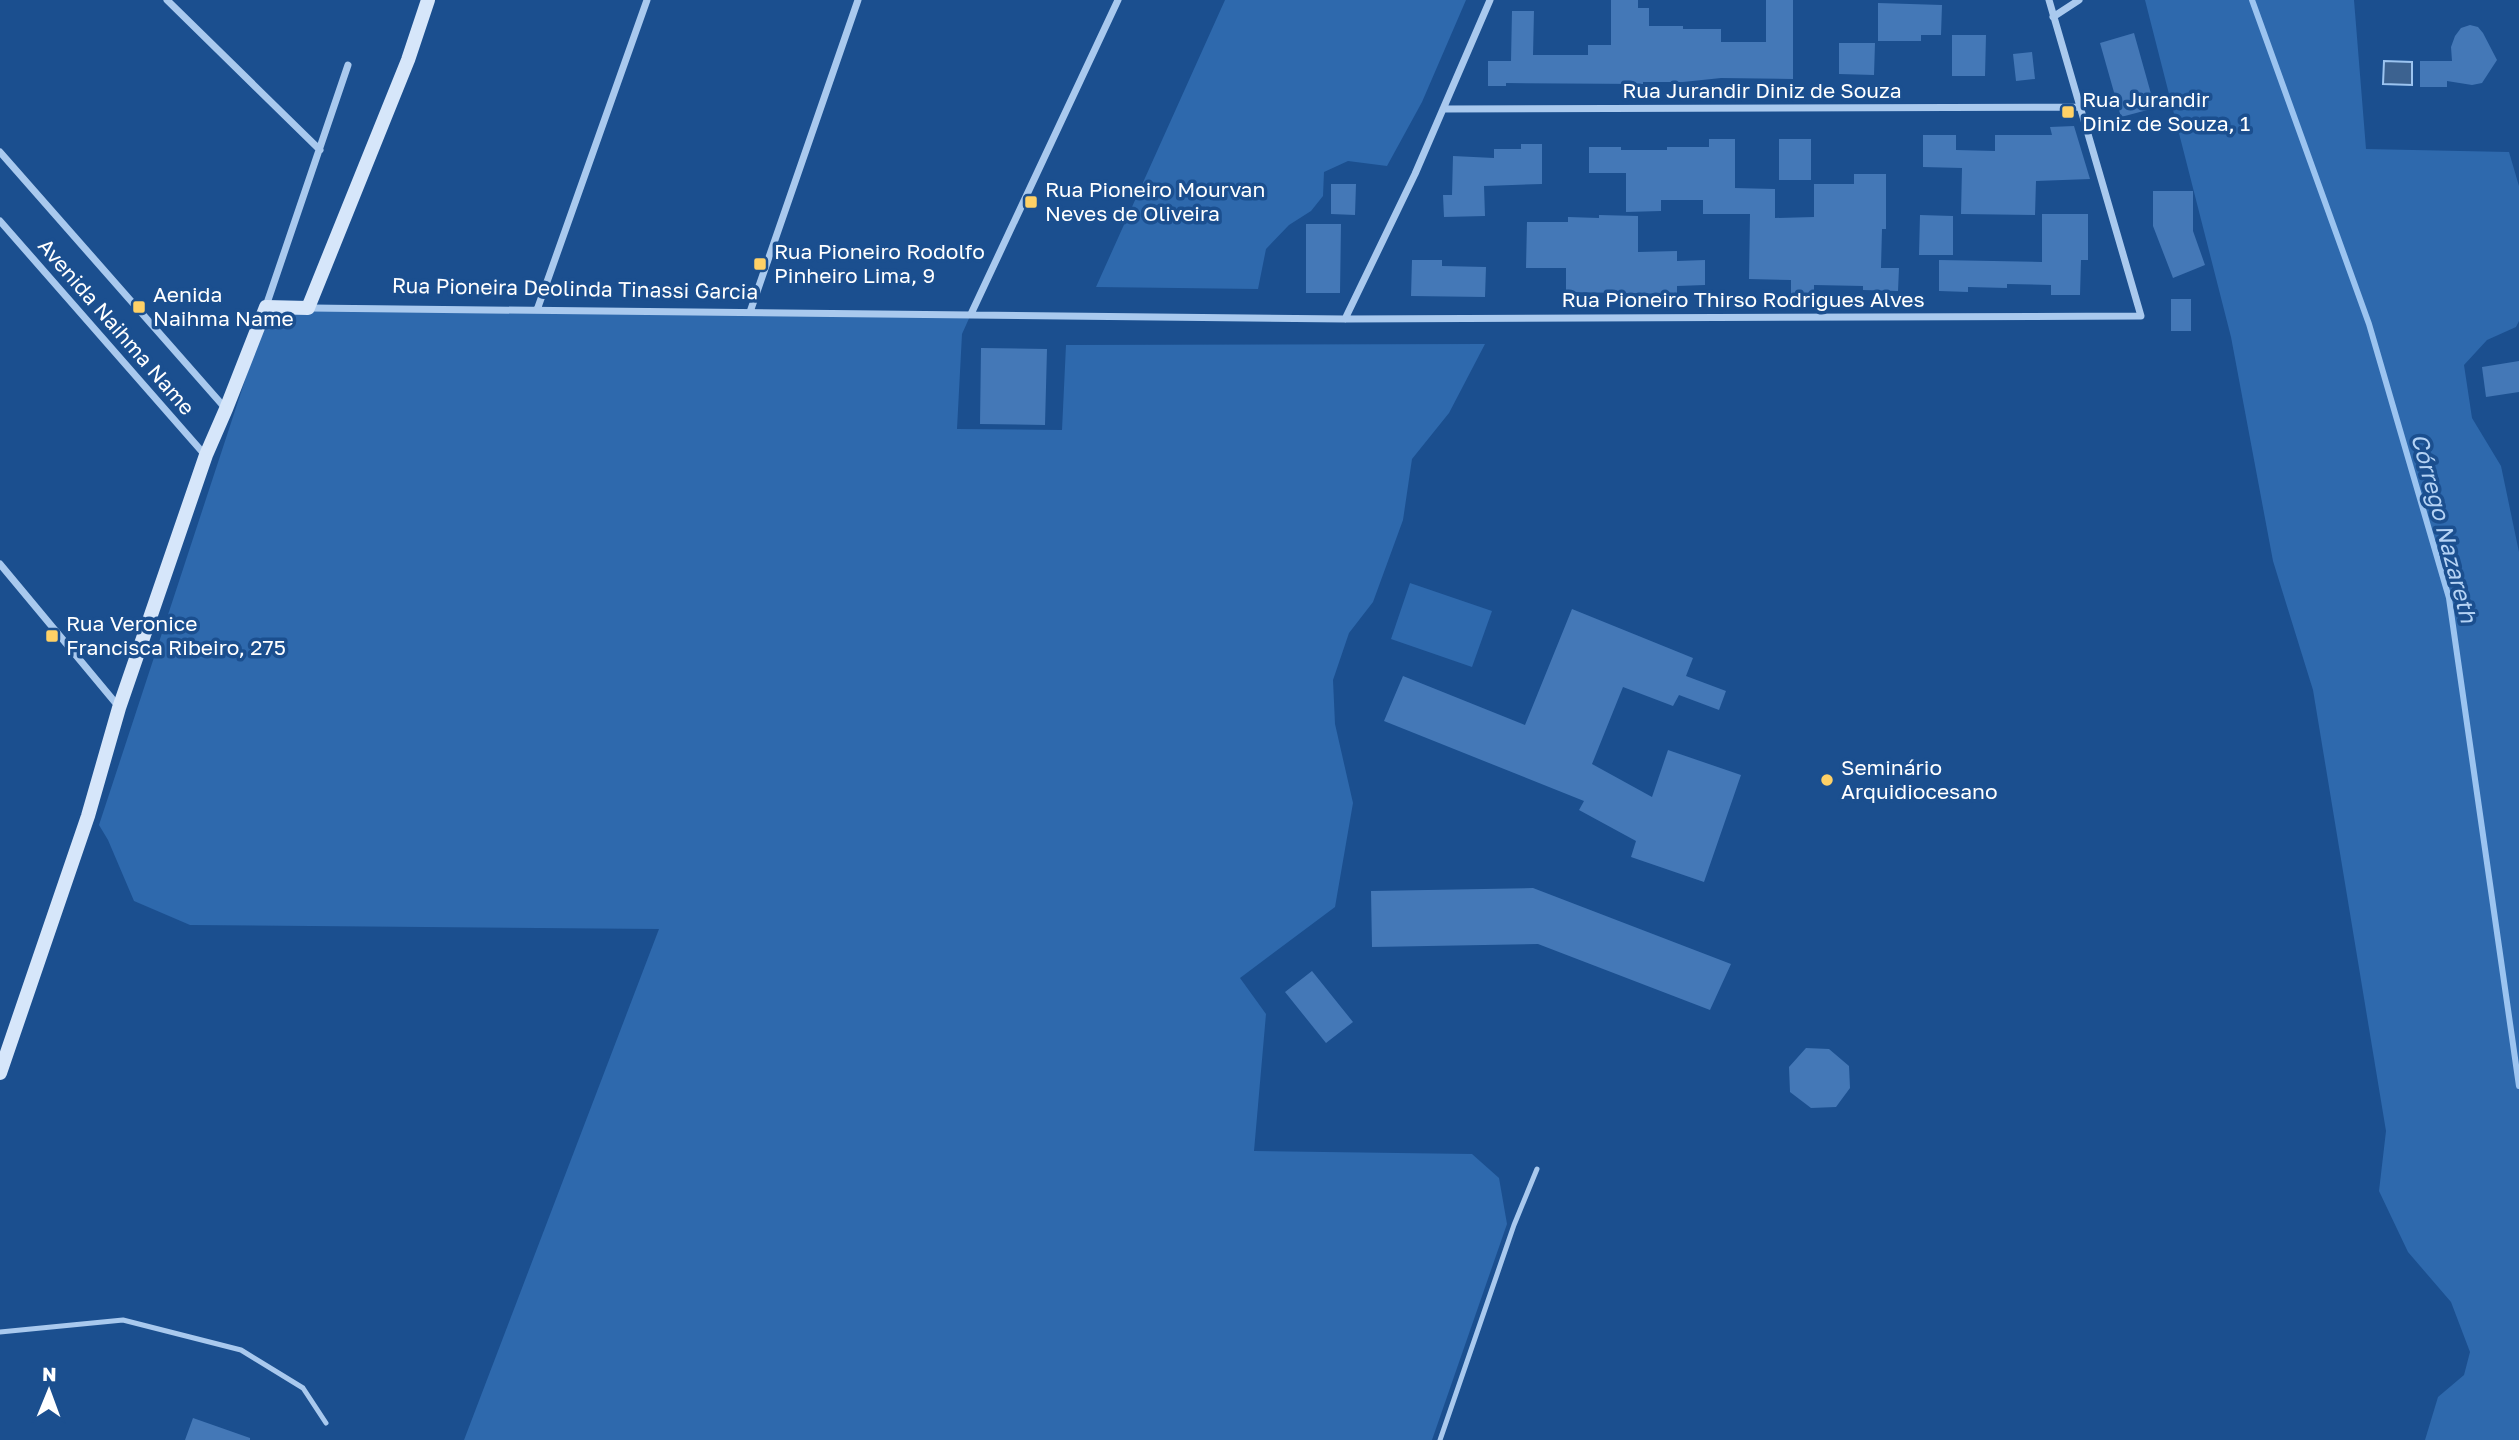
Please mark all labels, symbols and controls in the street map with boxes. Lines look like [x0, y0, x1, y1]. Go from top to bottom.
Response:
street label: Rua Jurandir Diniz de Souza [1622, 77, 1902, 103]
place label: Rua Jurandir Diniz de Souza, 1 [2082, 86, 2250, 136]
marker: Rua Jurandir Diniz de Souza, 1 [2060, 104, 2076, 120]
place label: Rua Pioneiro Mourvan Neves de Oliveira [1045, 176, 1265, 226]
marker: Rua Pioneiro Mourvan Neves de Oliveira [1023, 194, 1039, 210]
street label: Avenida Naihma Name [33, 233, 201, 420]
place label: Rua Pioneiro Rodolfo Pinheiro Lima, 9 [774, 238, 985, 288]
marker: Rua Pioneiro Rodolfo Pinheiro Lima, 9 [752, 256, 768, 272]
street label: Rua Pioneira Deolinda Tinassi Garcia [392, 272, 758, 304]
place label: Aenida Naihma Name [153, 281, 294, 331]
street label: Rua Pioneiro Thirso Rodrigues Alves [1561, 286, 1925, 312]
marker: Aenida Naihma Name [131, 299, 147, 315]
water label: Córrego Nazareth [2406, 430, 2484, 626]
place label: Rua Veronice Francisca Ribeiro, 275 [66, 610, 286, 660]
marker: Rua Veronice Francisca Ribeiro, 275 [44, 628, 60, 644]
place label: Seminário Arquidiocesano [1841, 754, 1998, 804]
marker: Seminário Arquidiocesano [1819, 772, 1835, 788]
north arrow [14, 1356, 84, 1426]
text: N [42, 1362, 57, 1385]

